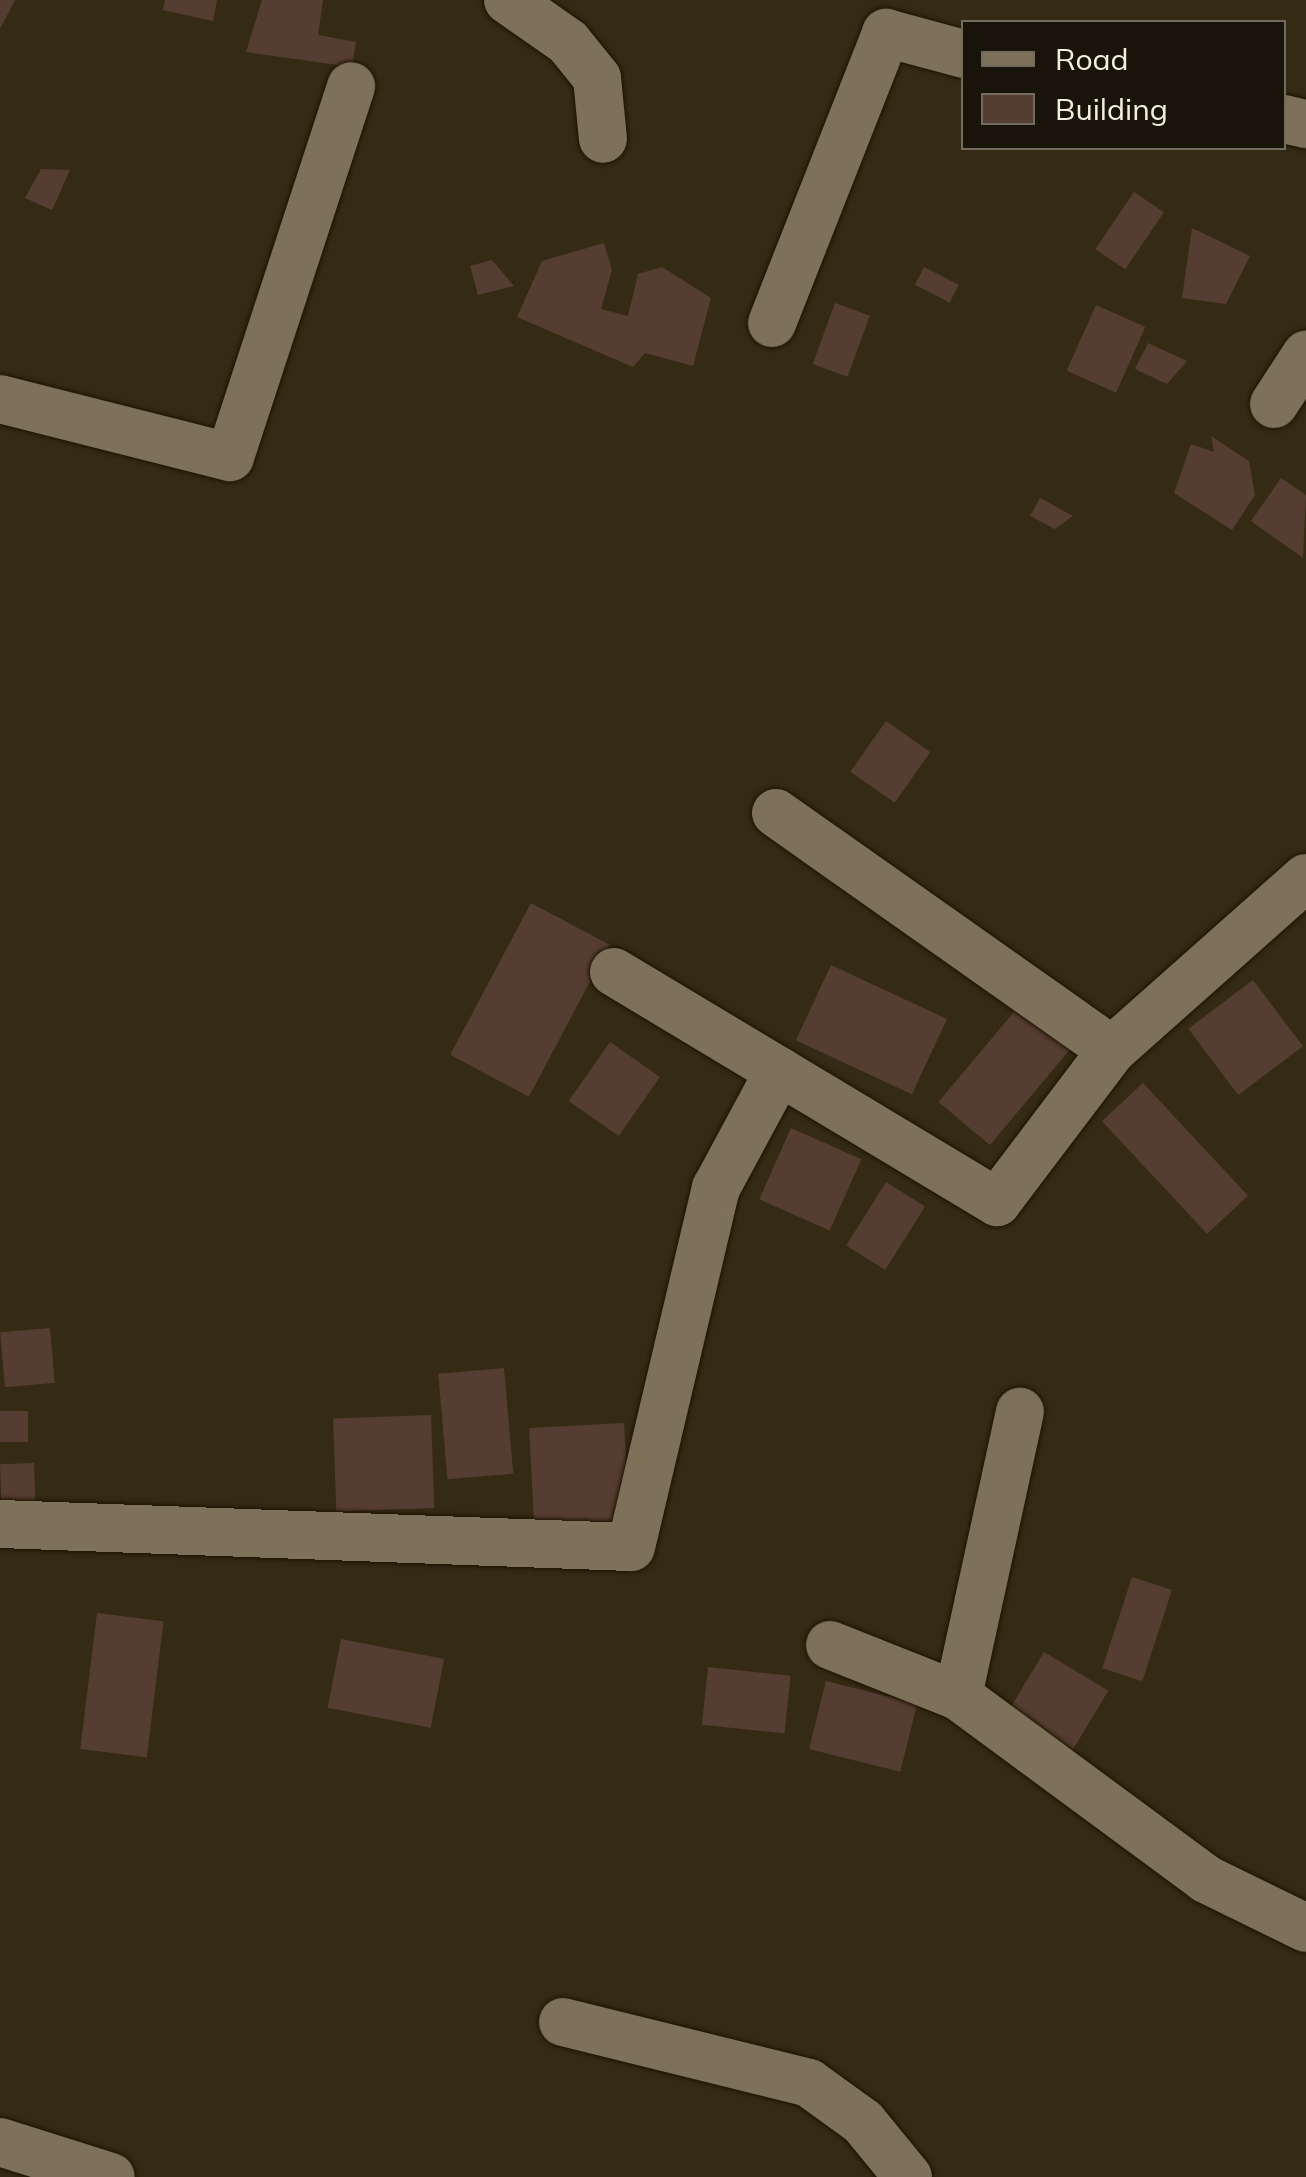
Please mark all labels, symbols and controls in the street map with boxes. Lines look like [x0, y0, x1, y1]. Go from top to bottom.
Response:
legend [961, 20, 1286, 150]
text: Road [1055, 40, 1129, 78]
text: Building [1055, 90, 1168, 128]

